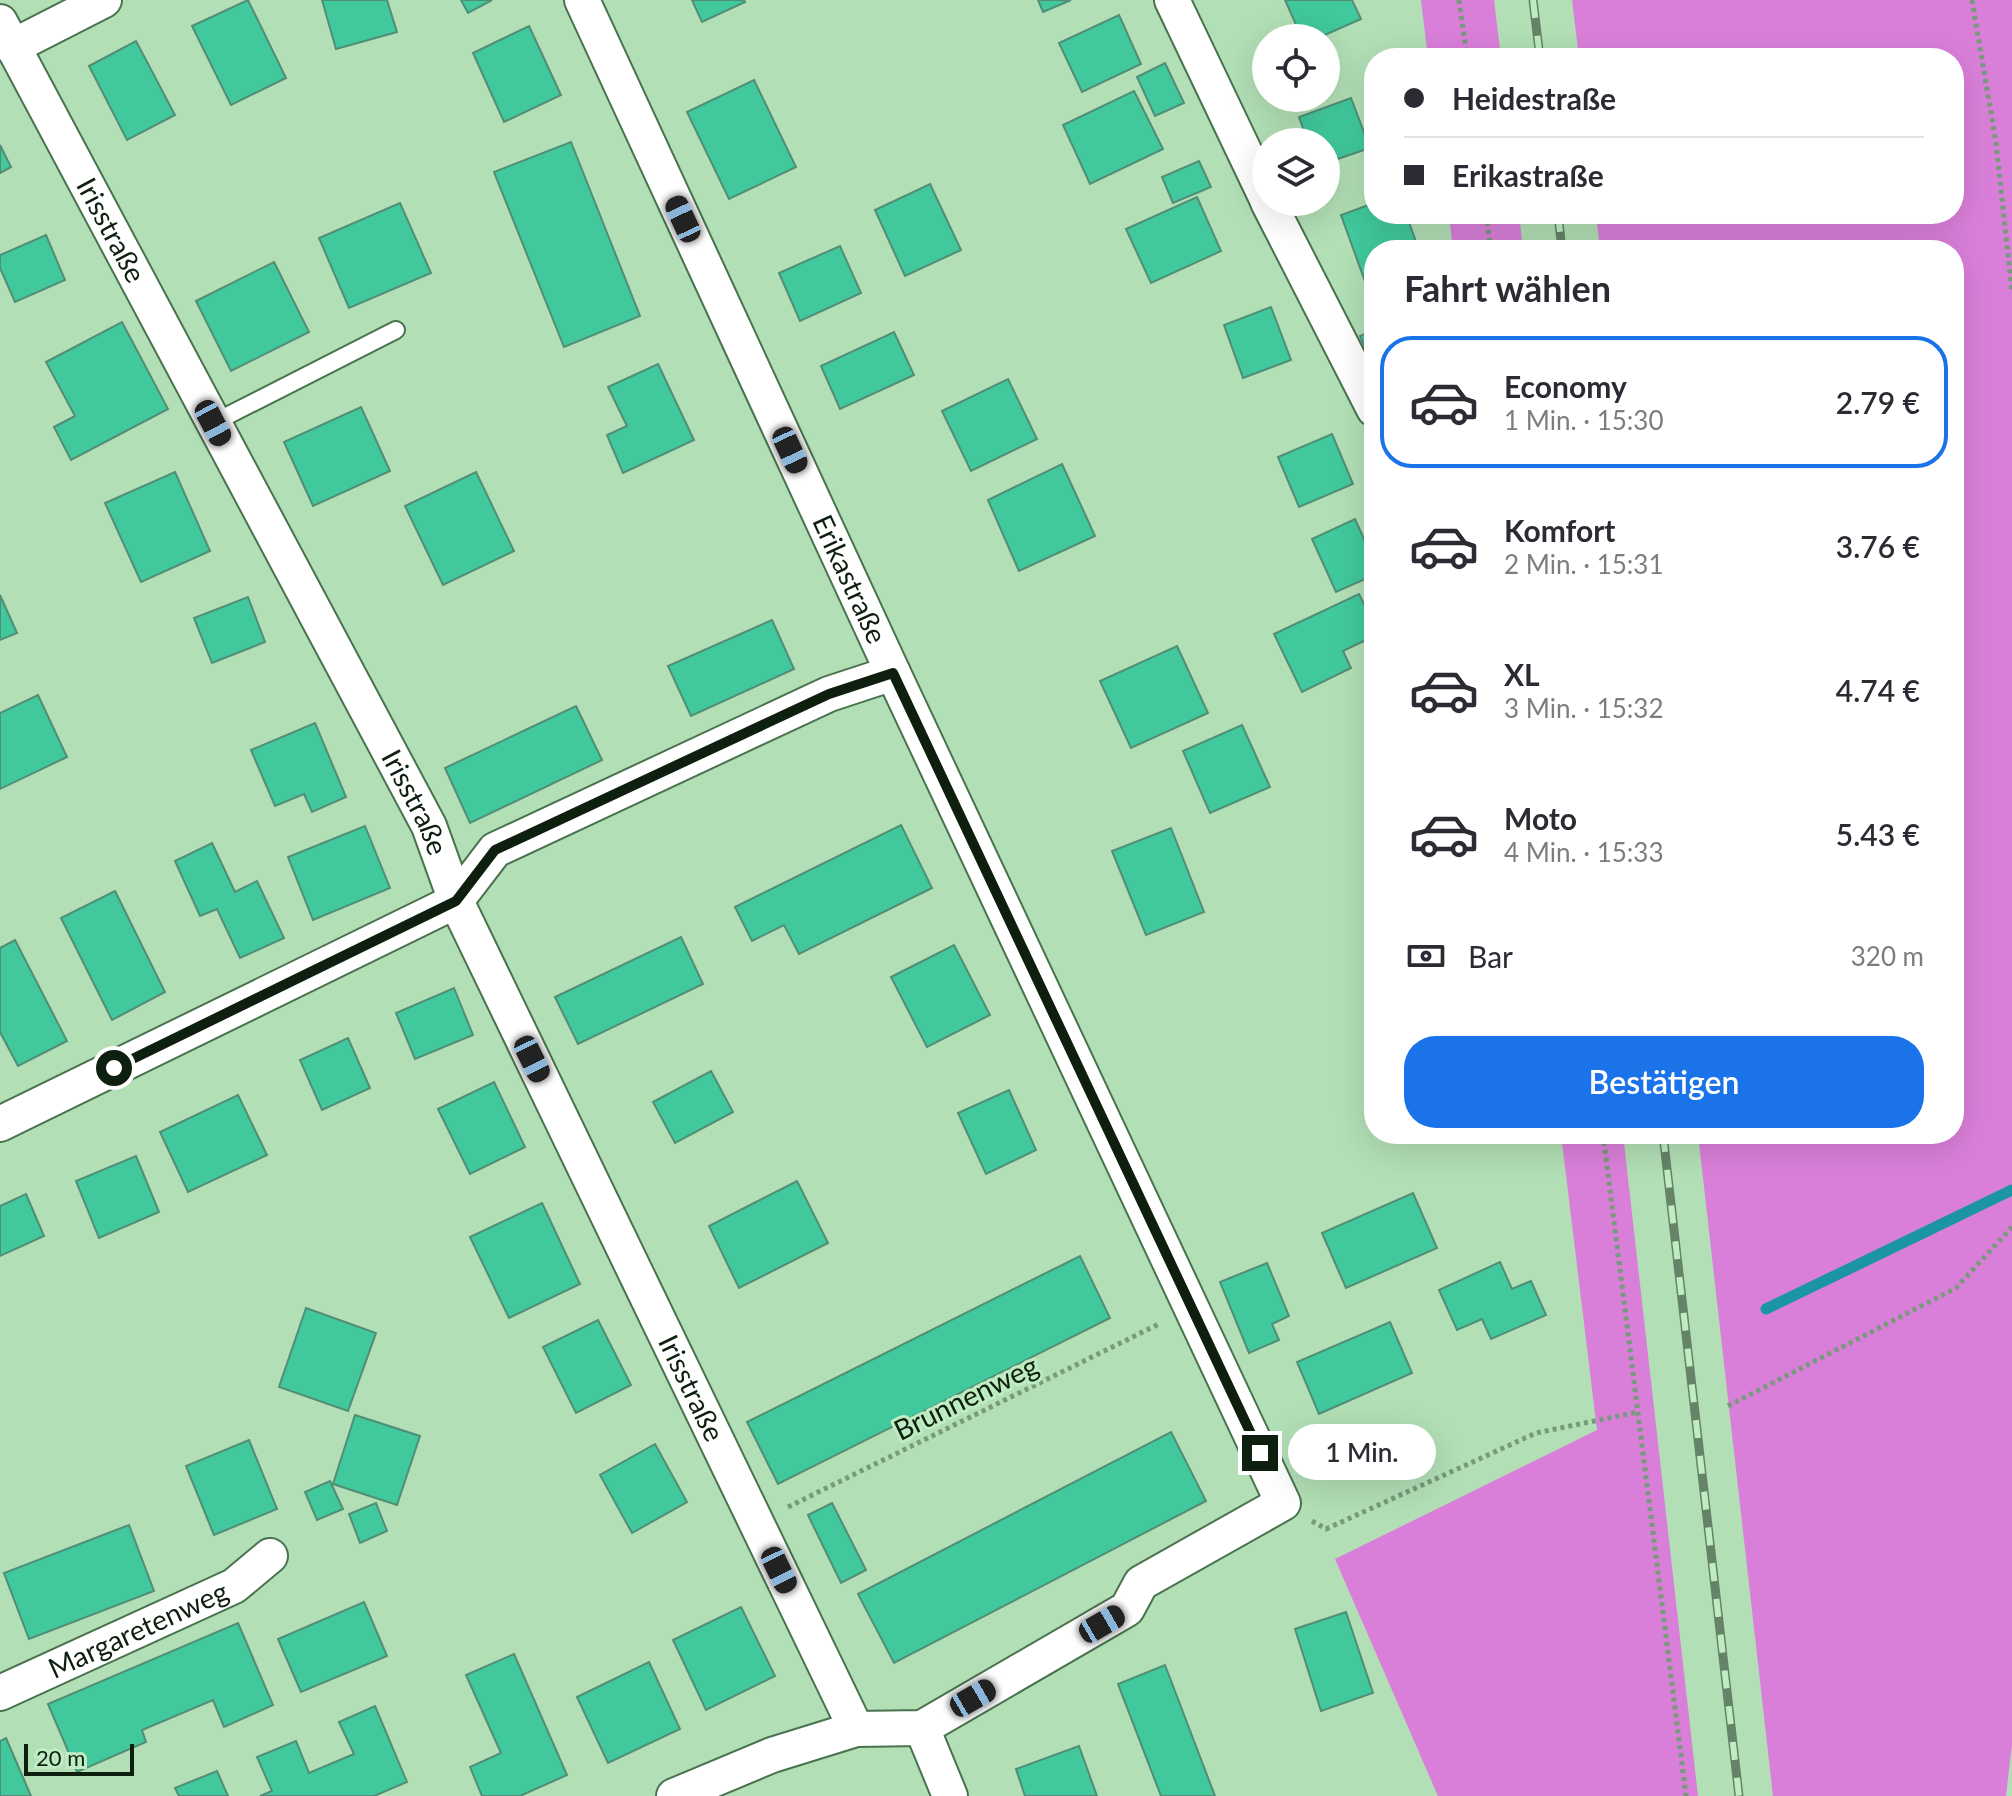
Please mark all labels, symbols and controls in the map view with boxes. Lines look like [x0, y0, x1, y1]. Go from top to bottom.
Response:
map controls [1252, 24, 1340, 216]
button: locate [1252, 24, 1340, 112]
text: Heidestraße [1452, 80, 1616, 116]
button: layers [1252, 128, 1340, 216]
text: Erikastraße [1452, 157, 1604, 193]
street label: Irisstraße [70, 172, 154, 288]
car [662, 192, 704, 246]
text: Fahrt wählen [1404, 266, 1611, 310]
icon: car [1408, 366, 1480, 438]
text: Economy [1504, 368, 1627, 404]
text: 2.79 € [1836, 384, 1920, 420]
car [191, 396, 235, 450]
text: 1 Min. · 15:30 [1504, 404, 1663, 436]
car [769, 423, 811, 477]
street label: Erikastraße [806, 509, 895, 648]
icon: car [1408, 510, 1480, 582]
text: Komfort [1504, 512, 1615, 548]
text: 3.76 € [1836, 528, 1920, 564]
text: 2 Min. · 15:31 [1504, 548, 1663, 580]
icon: car [1408, 654, 1480, 726]
text: XL [1504, 656, 1540, 692]
text: 4.74 € [1836, 672, 1920, 708]
text: 3 Min. · 15:32 [1504, 692, 1663, 724]
street label: Irisstraße [375, 743, 456, 859]
icon: car [1408, 798, 1480, 870]
text: Moto [1504, 800, 1577, 836]
text: 5.43 € [1836, 816, 1920, 852]
text: 4 Min. · 15:33 [1504, 836, 1663, 868]
icon: cash [1404, 934, 1448, 978]
text: Bar [1468, 938, 1513, 974]
text: 320 m [1851, 940, 1924, 972]
car [511, 1032, 553, 1086]
button: Bestätigen [1404, 1036, 1924, 1128]
route start [96, 1050, 132, 1086]
street label: Irisstraße [652, 1329, 732, 1446]
street label: Brunnenweg [888, 1348, 1043, 1447]
callout: 1 Min. [1288, 1425, 1436, 1481]
route end [1242, 1435, 1278, 1471]
text: 1 Min. [1326, 1436, 1398, 1468]
car [758, 1543, 800, 1597]
street label: Margaretenweg [43, 1573, 233, 1685]
car [1075, 1602, 1129, 1646]
car [946, 1676, 1000, 1720]
scale bar [24, 1740, 134, 1776]
text: 20 m [36, 1744, 85, 1771]

